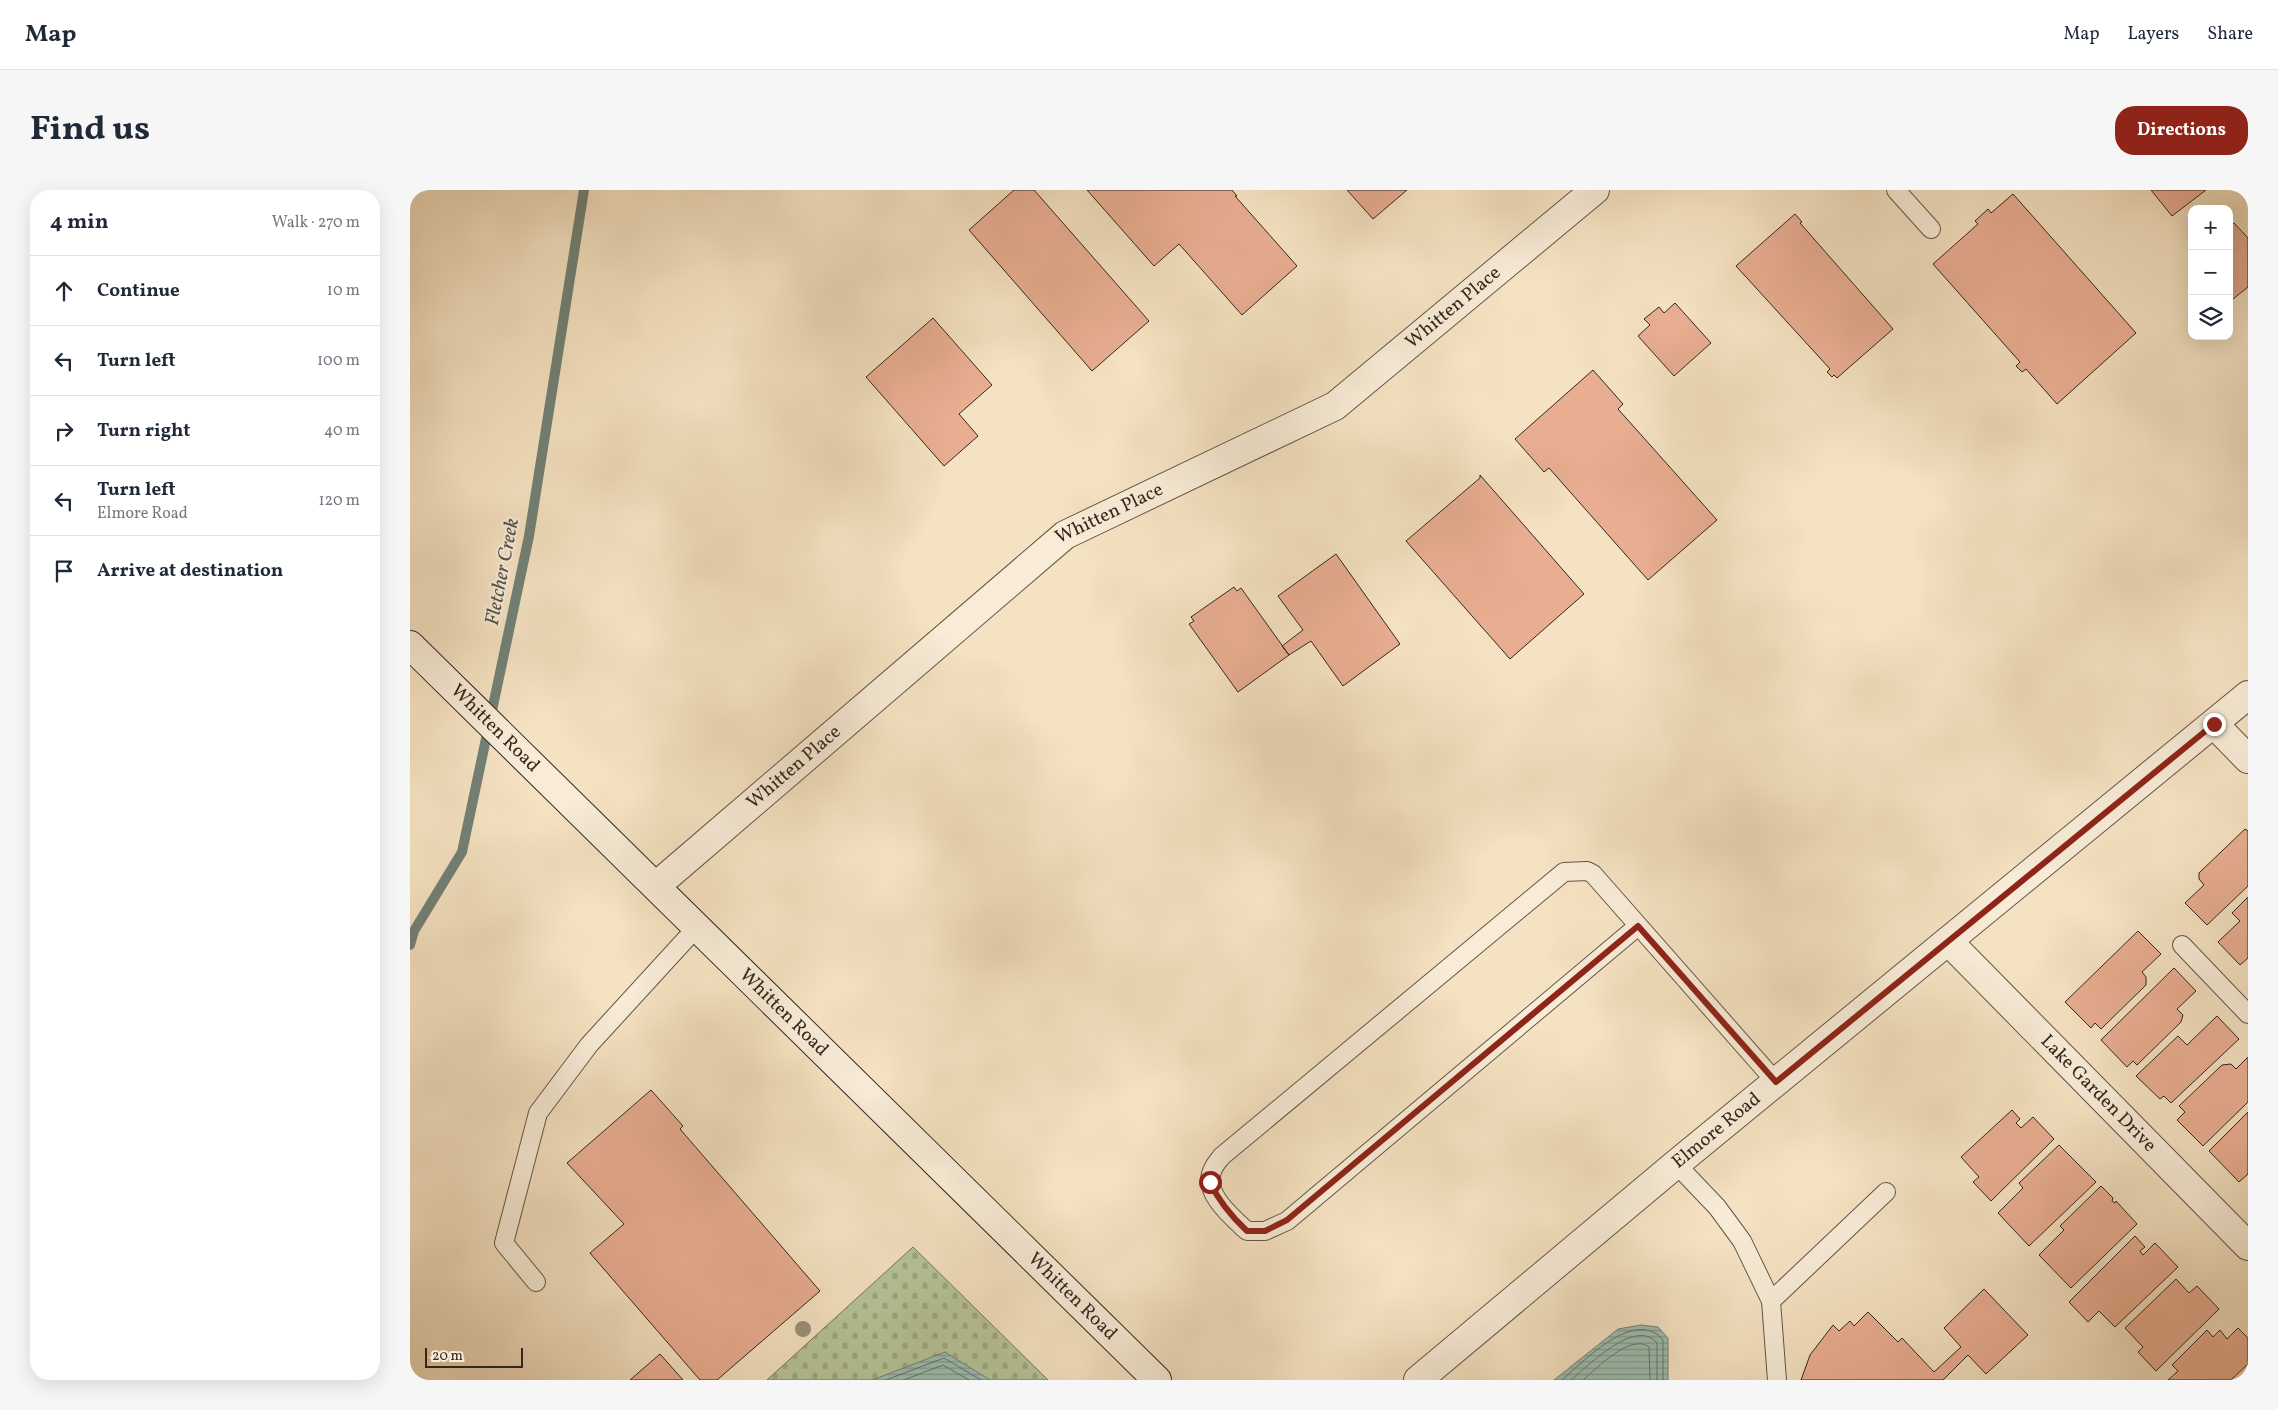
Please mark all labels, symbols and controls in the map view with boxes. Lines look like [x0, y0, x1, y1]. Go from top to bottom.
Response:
text: Map [25, 18, 76, 52]
text: Map [2063, 22, 2099, 47]
text: Layers [2127, 22, 2179, 47]
text: Share [2207, 22, 2253, 47]
text: Find us [30, 106, 150, 154]
button: Directions [2115, 106, 2248, 155]
map controls [2188, 205, 2233, 340]
button: + [2188, 205, 2233, 250]
text: 4 min [50, 208, 109, 237]
text: Walk · 270 m [272, 212, 360, 234]
button: − [2188, 250, 2233, 295]
street label: Whitten Place [1400, 260, 1507, 355]
icon: ahead [50, 277, 78, 305]
text: Continue [97, 278, 180, 304]
text: 10 m [327, 280, 360, 302]
button: layers [2188, 295, 2233, 340]
icon: left [50, 347, 78, 375]
text: Turn left [97, 348, 176, 374]
text: 100 m [317, 350, 360, 372]
icon: right [50, 417, 78, 445]
text: Turn right [97, 418, 190, 444]
text: 40 m [324, 420, 360, 442]
text: Turn left [97, 477, 176, 503]
street label: Whitten Place [1051, 477, 1168, 551]
icon: left [50, 487, 78, 515]
text: 120 m [318, 490, 360, 512]
text: Elmore Road [97, 503, 188, 525]
water label: Fletcher Creek [479, 516, 527, 628]
icon: arrive [50, 557, 78, 585]
text: Arrive at destination [97, 558, 283, 584]
street label: Whitten Road [444, 679, 545, 778]
route end [2203, 713, 2226, 736]
street label: Whitten Place [741, 720, 847, 815]
street label: Whitten Road [733, 963, 834, 1062]
street label: Lake Garden Drive [2034, 1029, 2162, 1158]
street label: Elmore Road [1667, 1086, 1767, 1175]
route start [1199, 1171, 1222, 1194]
street label: Whitten Road [1022, 1247, 1123, 1347]
scale bar [425, 1345, 522, 1368]
text: 20 m [432, 1347, 463, 1366]

